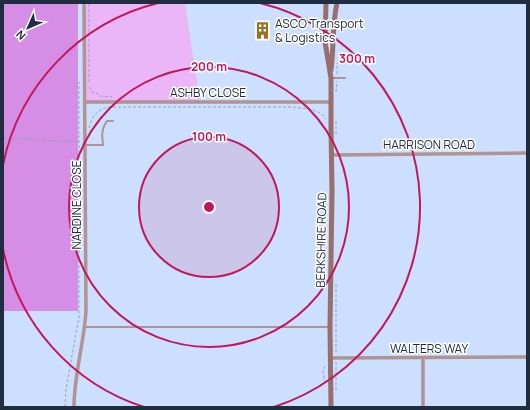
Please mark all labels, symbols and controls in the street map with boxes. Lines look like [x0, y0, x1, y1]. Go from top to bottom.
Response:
north arrow [8, 8, 48, 48]
place label: ASCO Transport & Logistics [275, 15, 364, 46]
building icon: ASCO Transport & Logistics [252, 20, 272, 40]
text: N [12, 27, 29, 44]
text: 300 m [339, 50, 375, 67]
text: 200 m [191, 58, 227, 75]
street label: ASHBY CLOSE [170, 84, 246, 101]
text: 100 m [192, 128, 226, 145]
street label: HARRISON ROAD [383, 136, 475, 153]
street label: NARDINE CLOSE [68, 160, 85, 250]
street label: BERKSHIRE ROAD [312, 192, 330, 288]
centre of rings [202, 200, 216, 214]
street label: WALTERS WAY [390, 340, 468, 357]

